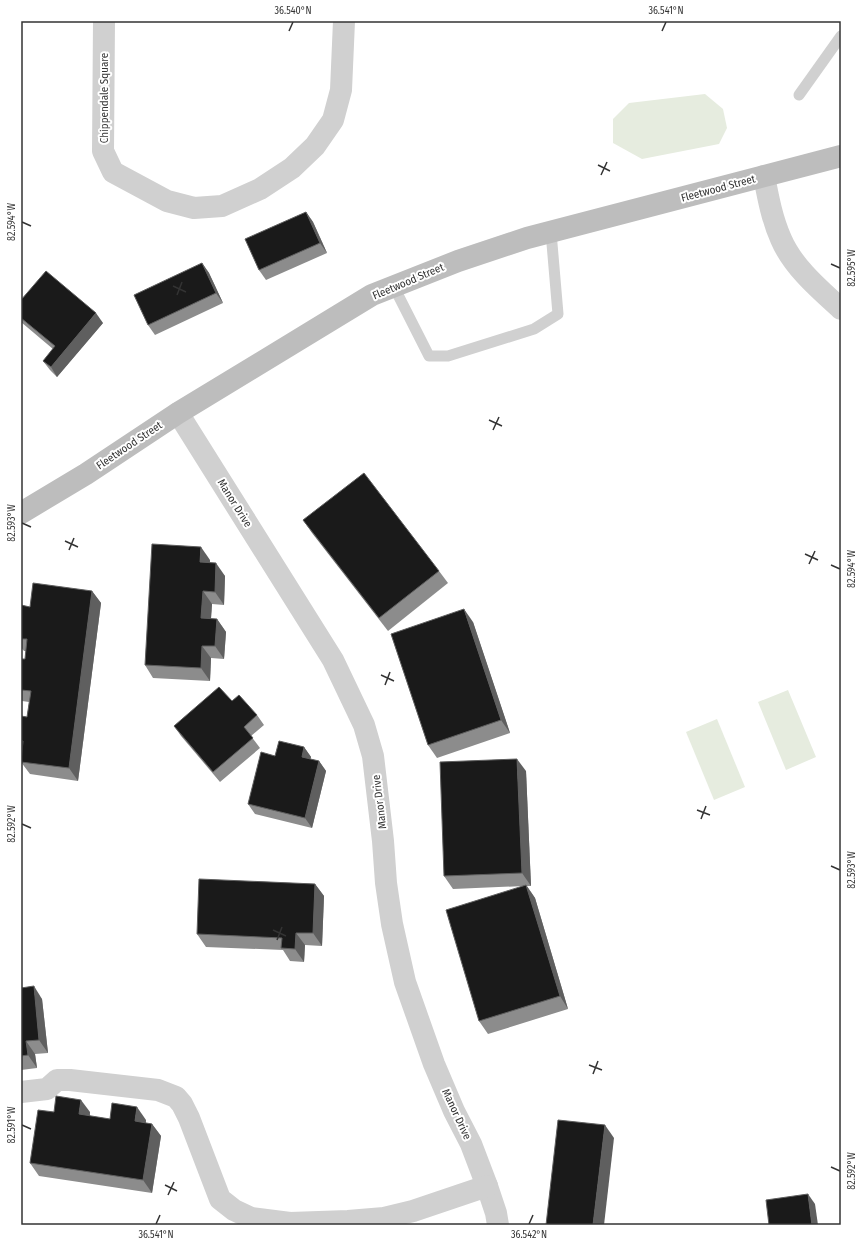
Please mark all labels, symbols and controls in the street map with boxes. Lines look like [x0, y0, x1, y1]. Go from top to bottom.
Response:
text: 36.540°N [274, 5, 312, 17]
text: 36.541°N [648, 5, 684, 17]
street label: Chippendale Square [98, 53, 111, 143]
street label: Fleetwood Street [680, 172, 757, 205]
text: 82.594°W [6, 203, 18, 241]
text: 82.595°W [846, 249, 858, 287]
street label: Fleetwood Street [371, 260, 446, 302]
street label: Fleetwood Street [94, 418, 165, 472]
street label: Manor Drive [215, 477, 255, 530]
text: 82.593°W [6, 504, 18, 542]
text: 82.594°W [846, 550, 858, 588]
street label: Manor Drive [370, 774, 389, 830]
text: 82.592°W [6, 805, 18, 843]
text: 82.593°W [846, 851, 858, 889]
street label: Manor Drive [439, 1087, 474, 1142]
text: 82.591°W [6, 1106, 18, 1143]
text: 82.592°W [846, 1152, 858, 1190]
text: 36.541°N [138, 1229, 174, 1241]
text: 36.542°N [511, 1229, 547, 1241]

